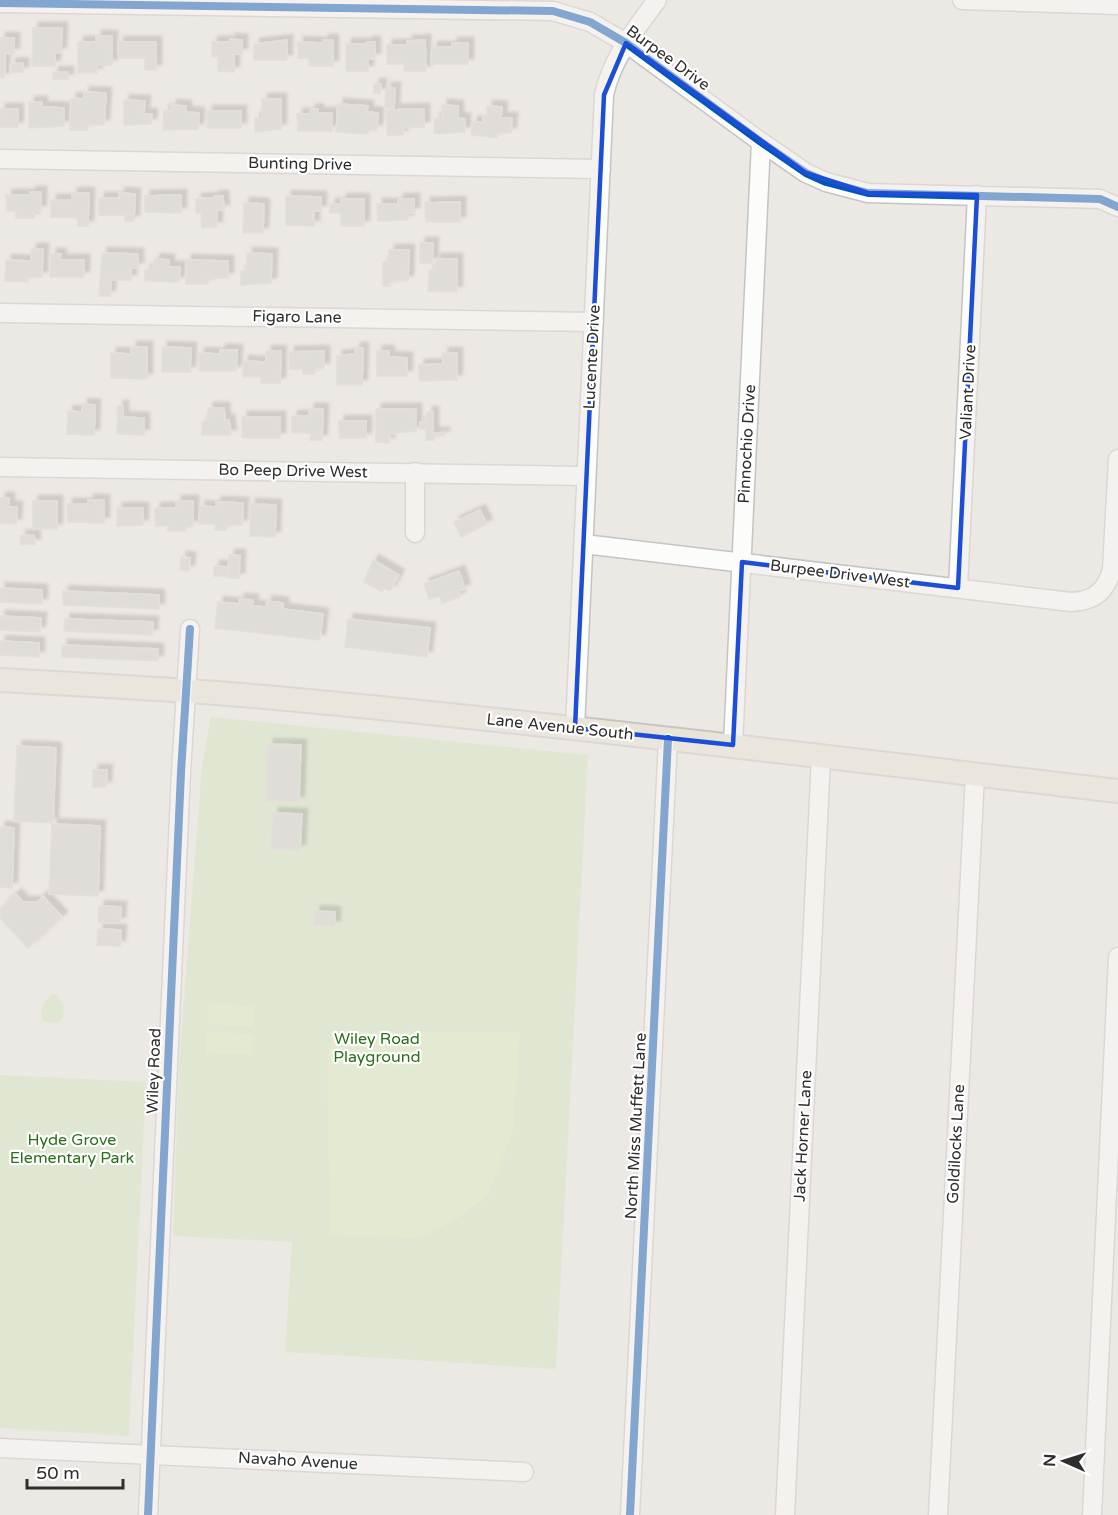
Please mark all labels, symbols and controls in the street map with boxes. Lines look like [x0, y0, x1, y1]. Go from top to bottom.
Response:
street label: Burpee Drive [622, 21, 714, 95]
street label: Bunting Drive [248, 153, 352, 175]
street label: Lucente Drive [579, 304, 605, 410]
street label: Figaro Lane [252, 306, 342, 328]
street label: Valiant Drive [956, 344, 980, 440]
street label: Pinnochio Drive [734, 384, 760, 504]
street label: Bo Peep Drive West [218, 460, 368, 482]
street label: Burpee Drive West [769, 555, 911, 593]
street label: Lane Avenue South [485, 709, 635, 745]
street label: Wiley Road [143, 1028, 165, 1114]
park label: Wiley Road Playground [333, 1029, 421, 1067]
street label: North Miss Muffett Lane [621, 1032, 651, 1220]
street label: Jack Horner Lane [790, 1070, 816, 1202]
street label: Goldilocks Lane [943, 1084, 969, 1204]
park label: Hyde Grove Elementary Park [10, 1130, 135, 1168]
north arrow [1034, 1431, 1094, 1491]
street label: Navaho Avenue [238, 1448, 358, 1474]
scale bar [27, 1452, 123, 1490]
text: N [1040, 1453, 1060, 1467]
text: 50 m [36, 1462, 80, 1484]

